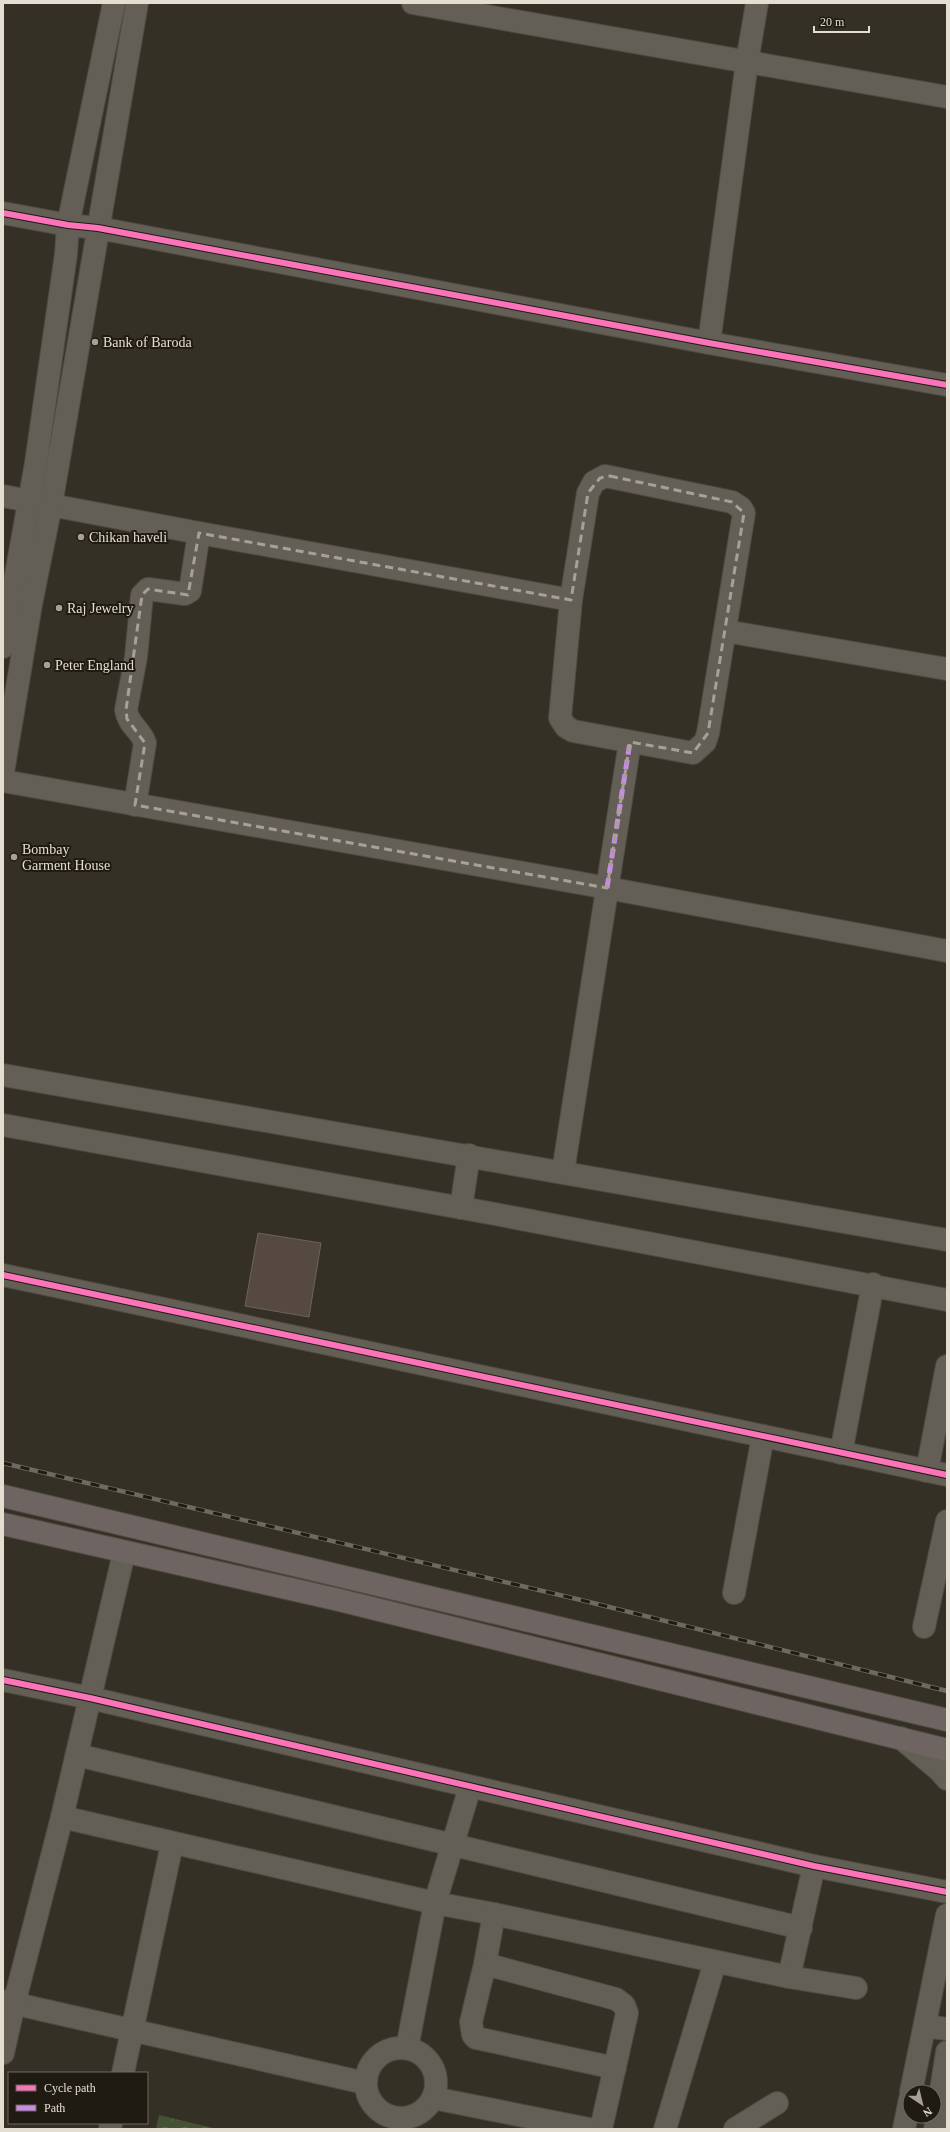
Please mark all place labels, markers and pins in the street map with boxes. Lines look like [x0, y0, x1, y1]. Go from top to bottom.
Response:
place label: Bank of Baroda [103, 335, 192, 350]
marker: Bank of Baroda [90, 337, 100, 347]
place label: Chikan haveli [89, 530, 167, 545]
marker: Chikan haveli [76, 532, 86, 542]
place label: Raj Jewelry [67, 601, 133, 616]
marker: Raj Jewelry [54, 603, 64, 613]
place label: Peter England [55, 658, 134, 673]
marker: Peter England [42, 660, 52, 670]
place label: Bombay Garment House [22, 842, 110, 873]
marker: Bombay Garment House [9, 852, 19, 862]

